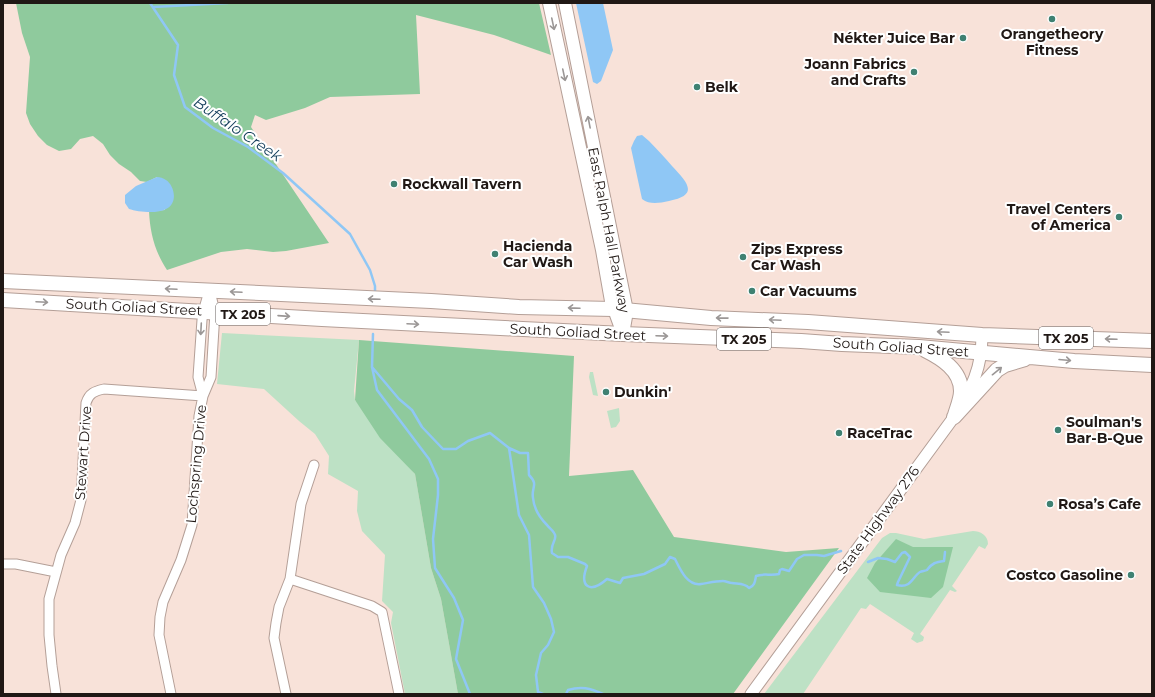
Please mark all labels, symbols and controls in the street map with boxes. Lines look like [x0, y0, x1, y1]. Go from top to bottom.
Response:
marker: Orangetheory Fitness [1047, 14, 1057, 24]
one-way arrow [550, 17, 558, 30]
place label: Orangetheory Fitness [1001, 25, 1104, 59]
place label: Nékter Juice Bar [833, 29, 955, 47]
marker: Nékter Juice Bar [958, 33, 968, 43]
place label: Joann Fabrics and Crafts [803, 55, 907, 89]
marker: Joann Fabrics and Crafts [909, 67, 919, 77]
one-way arrow [560, 68, 568, 81]
place label: Belk [705, 78, 739, 96]
marker: Belk [692, 82, 702, 92]
water label: Buffalo Creek [190, 92, 287, 166]
one-way arrow [584, 116, 592, 129]
street label: East Ralph Hall Parkway [584, 146, 634, 315]
place label: Rockwall Tavern [402, 175, 522, 193]
marker: Rockwall Tavern [389, 179, 399, 189]
place label: Travel Centers of America [1007, 200, 1112, 234]
marker: Travel Centers of America [1114, 212, 1124, 222]
place label: Hacienda Car Wash [503, 237, 573, 271]
place label: Zips Express Car Wash [751, 240, 843, 274]
marker: Hacienda Car Wash [490, 249, 500, 259]
marker: Zips Express Car Wash [738, 252, 748, 262]
place label: Car Vacuums [760, 282, 857, 300]
one-way arrow [165, 285, 178, 292]
marker: Car Vacuums [747, 286, 757, 296]
one-way arrow [230, 288, 243, 296]
street label: South Goliad Street [65, 294, 203, 320]
one-way arrow [368, 295, 381, 302]
one-way arrow [35, 298, 48, 306]
road number: TX 205 [216, 303, 270, 325]
one-way arrow [568, 305, 581, 312]
one-way arrow [277, 313, 290, 320]
one-way arrow [716, 314, 729, 322]
one-way arrow [769, 317, 782, 324]
street label: South Goliad Street [509, 319, 647, 345]
one-way arrow [406, 320, 419, 327]
one-way arrow [198, 322, 205, 335]
road number: TX 205 [1039, 327, 1093, 349]
road number: TX 205 [717, 328, 771, 350]
one-way arrow [937, 328, 950, 335]
one-way arrow [655, 332, 668, 340]
street label: South Goliad Street [832, 333, 970, 361]
one-way arrow [1105, 336, 1118, 343]
one-way arrow [1058, 357, 1071, 364]
one-way arrow [991, 367, 1002, 376]
place label: Dunkin' [614, 383, 671, 401]
marker: Dunkin' [601, 387, 611, 397]
street label: Lochspring Drive [182, 404, 210, 524]
street label: Stewart Drive [71, 405, 95, 501]
place label: Soulman's Bar-B-Que [1066, 413, 1143, 447]
place label: RaceTrac [847, 424, 913, 442]
marker: Soulman's Bar-B-Que [1053, 425, 1063, 435]
marker: RaceTrac [834, 428, 844, 438]
street label: State Highway 276 [833, 462, 924, 578]
place label: Rosa’s Cafe [1058, 495, 1141, 513]
marker: Rosa’s Cafe [1045, 499, 1055, 509]
place label: Costco Gasoline [1006, 566, 1123, 584]
marker: Costco Gasoline [1126, 570, 1136, 580]

